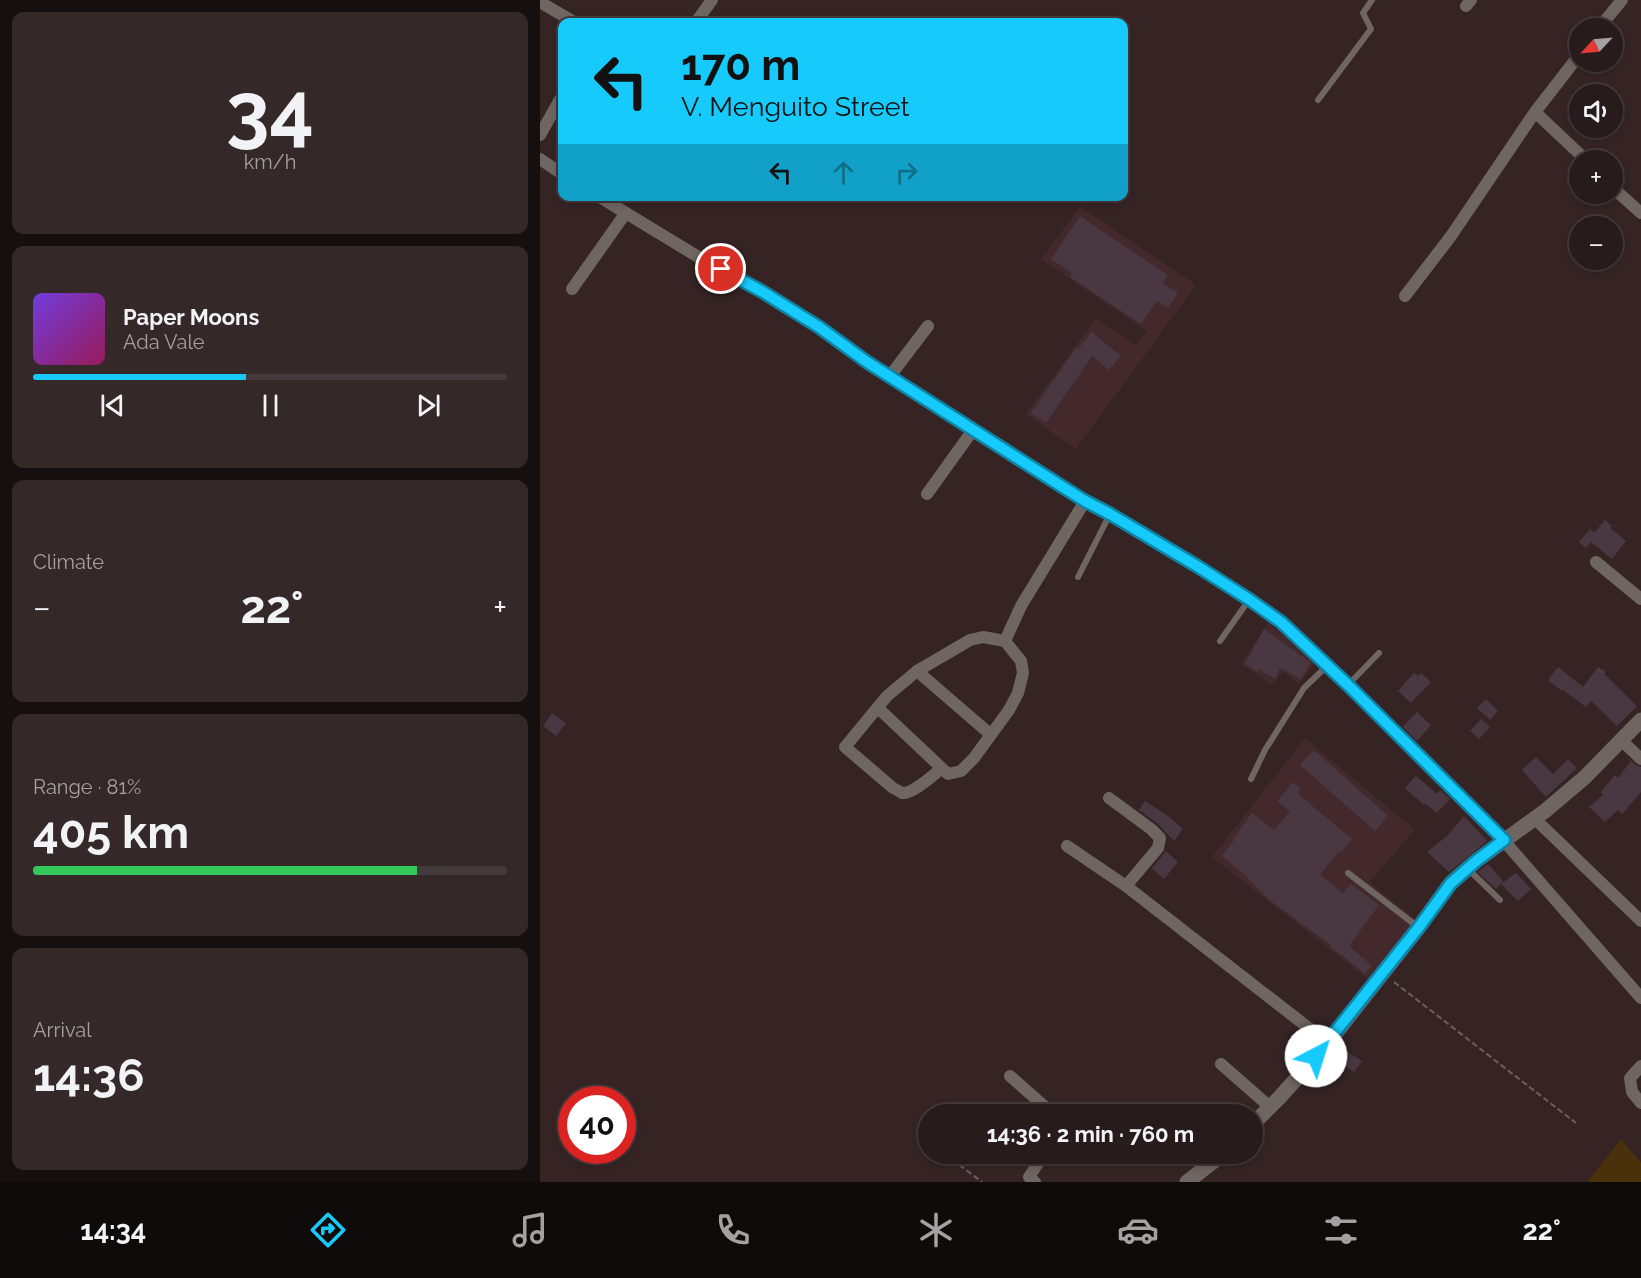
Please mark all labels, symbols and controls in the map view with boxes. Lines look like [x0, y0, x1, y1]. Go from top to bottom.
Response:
north arrow [1569, 18, 1623, 72]
map controls [1569, 18, 1623, 270]
text: 170 m [681, 41, 800, 90]
icon: left [582, 42, 660, 120]
text: 34 [226, 65, 314, 156]
button: sound [1569, 84, 1623, 138]
text: V. Menguito Street [681, 91, 910, 122]
text: km/h [244, 150, 296, 174]
button: + [1569, 150, 1623, 204]
icon: left [764, 156, 797, 189]
icon: ahead [827, 156, 860, 189]
icon: right [890, 156, 923, 189]
button: − [1569, 216, 1623, 270]
pin [695, 243, 746, 294]
icon: arrive [704, 252, 737, 285]
text: Paper Moons [123, 304, 259, 330]
text: Ada Vale [123, 330, 205, 354]
icon: previous [96, 389, 129, 422]
icon: pause [254, 389, 287, 422]
icon: next [412, 389, 445, 422]
text: Climate [33, 550, 104, 574]
text: 22° [240, 581, 304, 634]
text: − [33, 588, 51, 627]
text: + [493, 588, 507, 627]
text: Range · 81% [33, 775, 141, 799]
text: 405 km [33, 806, 189, 859]
text: Arrival [33, 1018, 92, 1042]
position arrow [1284, 1024, 1348, 1088]
text: 14:36 [33, 1049, 144, 1102]
speed limit sign: 40 [558, 1086, 636, 1164]
text: 14:36 · 2 min · 760 m [987, 1121, 1194, 1147]
icon: directions [307, 1209, 349, 1251]
icon: music [509, 1209, 551, 1251]
icon: phone [712, 1209, 754, 1251]
icon: climate [915, 1209, 957, 1251]
icon: car [1117, 1209, 1159, 1251]
icon: filters [1320, 1209, 1362, 1251]
text: 14:34 [80, 1215, 146, 1246]
text: 22° [1523, 1215, 1561, 1246]

